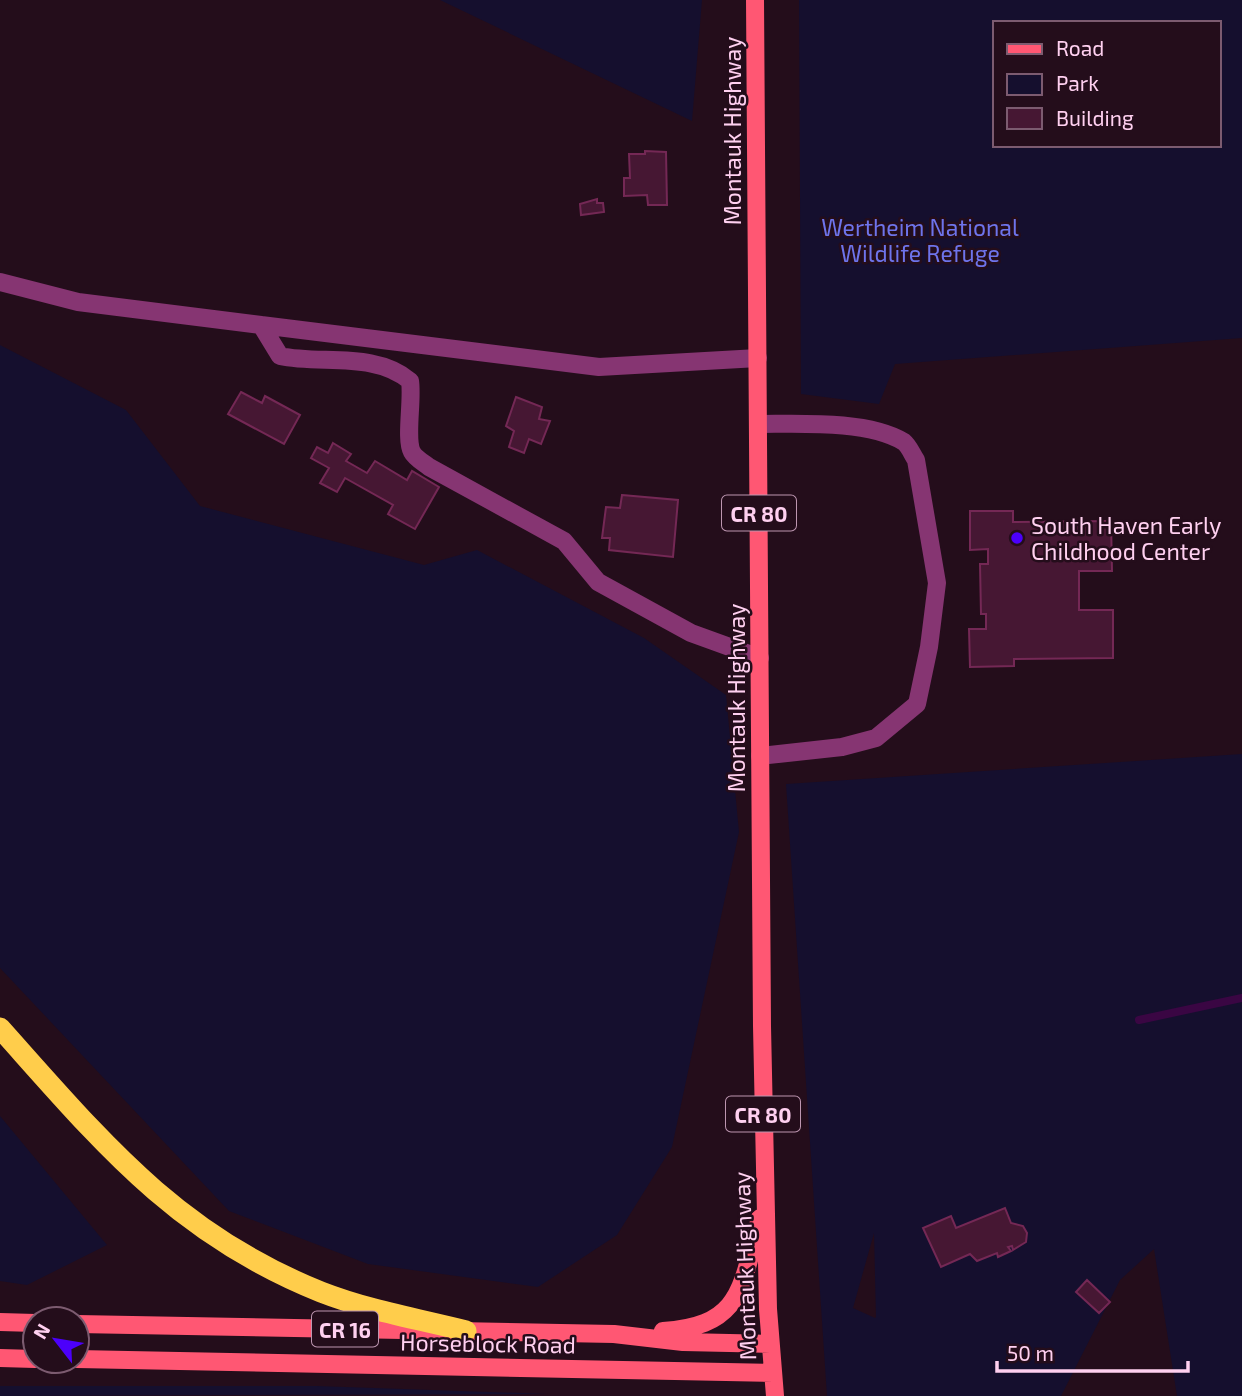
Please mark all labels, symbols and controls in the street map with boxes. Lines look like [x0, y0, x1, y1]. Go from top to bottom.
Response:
legend [993, 21, 1221, 147]
text: Road [1056, 35, 1104, 60]
street label: Montauk Highway [718, 37, 746, 225]
text: Park [1056, 70, 1099, 95]
text: Building [1056, 105, 1134, 130]
park label: Wertheim National Wildlife Refuge [821, 213, 1019, 267]
road number: CR 80 [722, 496, 796, 530]
place label: South Haven Early Childhood Center [1031, 511, 1221, 565]
marker: South Haven Early Childhood Center [1009, 530, 1025, 546]
street label: Montauk Highway [722, 604, 750, 792]
road number: CR 80 [726, 1096, 800, 1132]
street label: Montauk Highway [727, 1171, 761, 1361]
north arrow [21, 1305, 91, 1375]
road number: CR 16 [312, 1312, 378, 1346]
text: N [28, 1319, 54, 1343]
street label: Horseblock Road [400, 1327, 576, 1359]
scale bar [997, 1330, 1188, 1374]
text: 50 m [1007, 1340, 1054, 1365]

